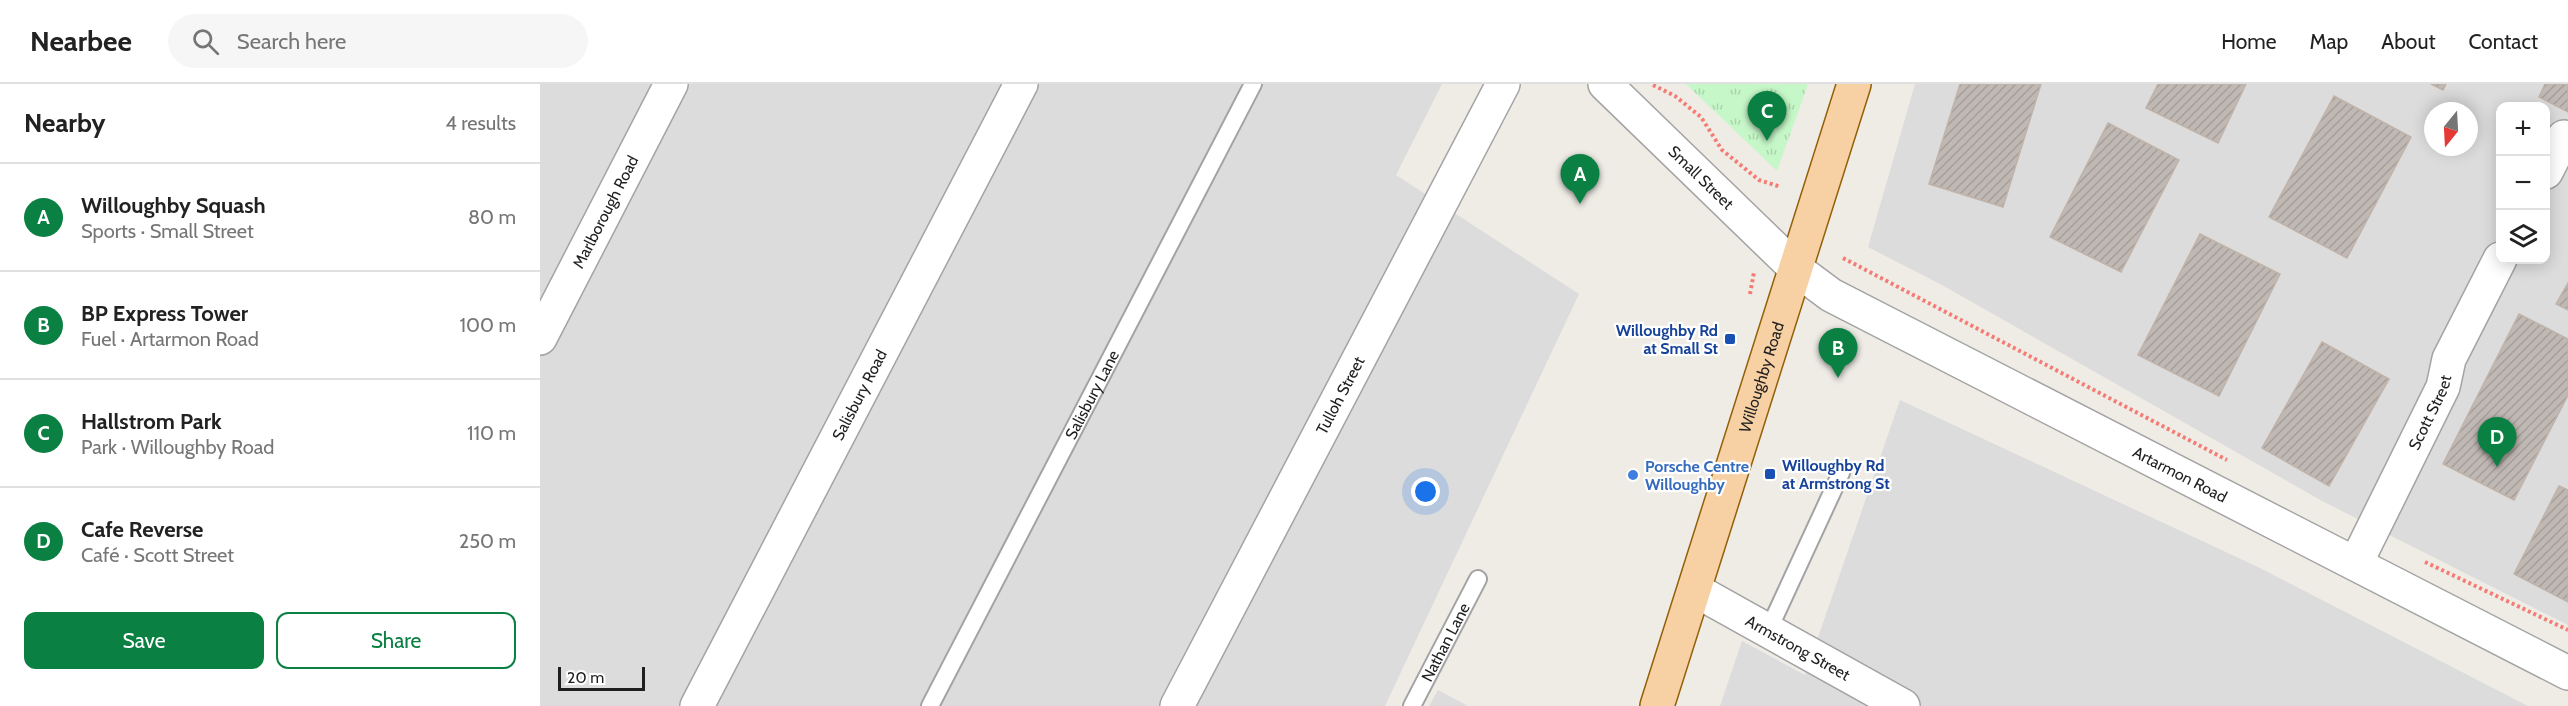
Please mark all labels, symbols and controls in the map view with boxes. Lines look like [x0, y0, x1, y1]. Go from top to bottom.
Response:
search box [168, 14, 588, 68]
text: Nearbee [30, 24, 132, 58]
icon: search [189, 25, 222, 58]
text: Search here [237, 28, 346, 55]
text: Home [2221, 29, 2277, 54]
text: Map [2310, 29, 2348, 54]
text: About [2381, 29, 2435, 54]
text: Contact [2468, 29, 2538, 54]
pin: C [1748, 92, 1786, 141]
north arrow [2424, 102, 2478, 156]
map controls [2496, 102, 2550, 264]
button: + [2496, 102, 2550, 156]
text: Nearby [24, 107, 105, 139]
text: 4 results [445, 111, 516, 135]
street label: Small Street [1664, 142, 1738, 214]
street label: Marlborough Road [569, 152, 642, 272]
pin: A [1560, 154, 1600, 204]
button: − [2496, 156, 2550, 210]
text: Willoughby Squash [81, 192, 266, 219]
text: A [37, 205, 50, 229]
text: 80 m [468, 205, 516, 229]
button: layers [2496, 210, 2550, 264]
text: Sports · Small Street [81, 219, 254, 243]
text: BP Express Tower [81, 300, 248, 327]
text: B [37, 313, 50, 337]
text: 100 m [460, 313, 516, 337]
street label: Willoughby Road [1735, 320, 1788, 435]
place label: Willoughby Rd at Small St [1616, 321, 1718, 358]
text: Fuel · Artarmon Road [81, 327, 259, 351]
pin: B [1818, 328, 1858, 378]
marker: Willoughby Rd at Small St [1723, 332, 1737, 346]
street label: Salisbury Road [828, 346, 891, 444]
street label: Salisbury Lane [1061, 347, 1123, 442]
street label: Tulloh Street [1312, 353, 1369, 438]
street label: Scott Street [2404, 373, 2455, 453]
text: Hallstrom Park [81, 408, 222, 435]
pin: D [2478, 418, 2516, 467]
text: C [37, 421, 50, 445]
text: 110 m [467, 421, 516, 445]
text: Park · Willoughby Road [81, 435, 274, 459]
street label: Artarmon Road [2130, 443, 2230, 507]
place label: Willoughby Rd at Armstrong St [1782, 456, 1890, 493]
place label: Porsche Centre Willoughby [1645, 457, 1749, 494]
marker: Willoughby Rd at Armstrong St [1763, 467, 1777, 481]
marker: Porsche Centre Willoughby [1626, 468, 1640, 482]
your location [1411, 477, 1440, 506]
text: Cafe Reverse [81, 516, 203, 543]
text: D [36, 529, 51, 553]
text: 250 m [459, 529, 516, 553]
text: Café · Scott Street [81, 543, 234, 567]
street label: Nathan Lane [1417, 600, 1474, 685]
street label: Armstrong Street [1742, 611, 1854, 685]
button: Save [24, 612, 264, 669]
button: Share [276, 612, 516, 669]
scale bar [558, 664, 645, 692]
text: 20 m [567, 668, 604, 687]

